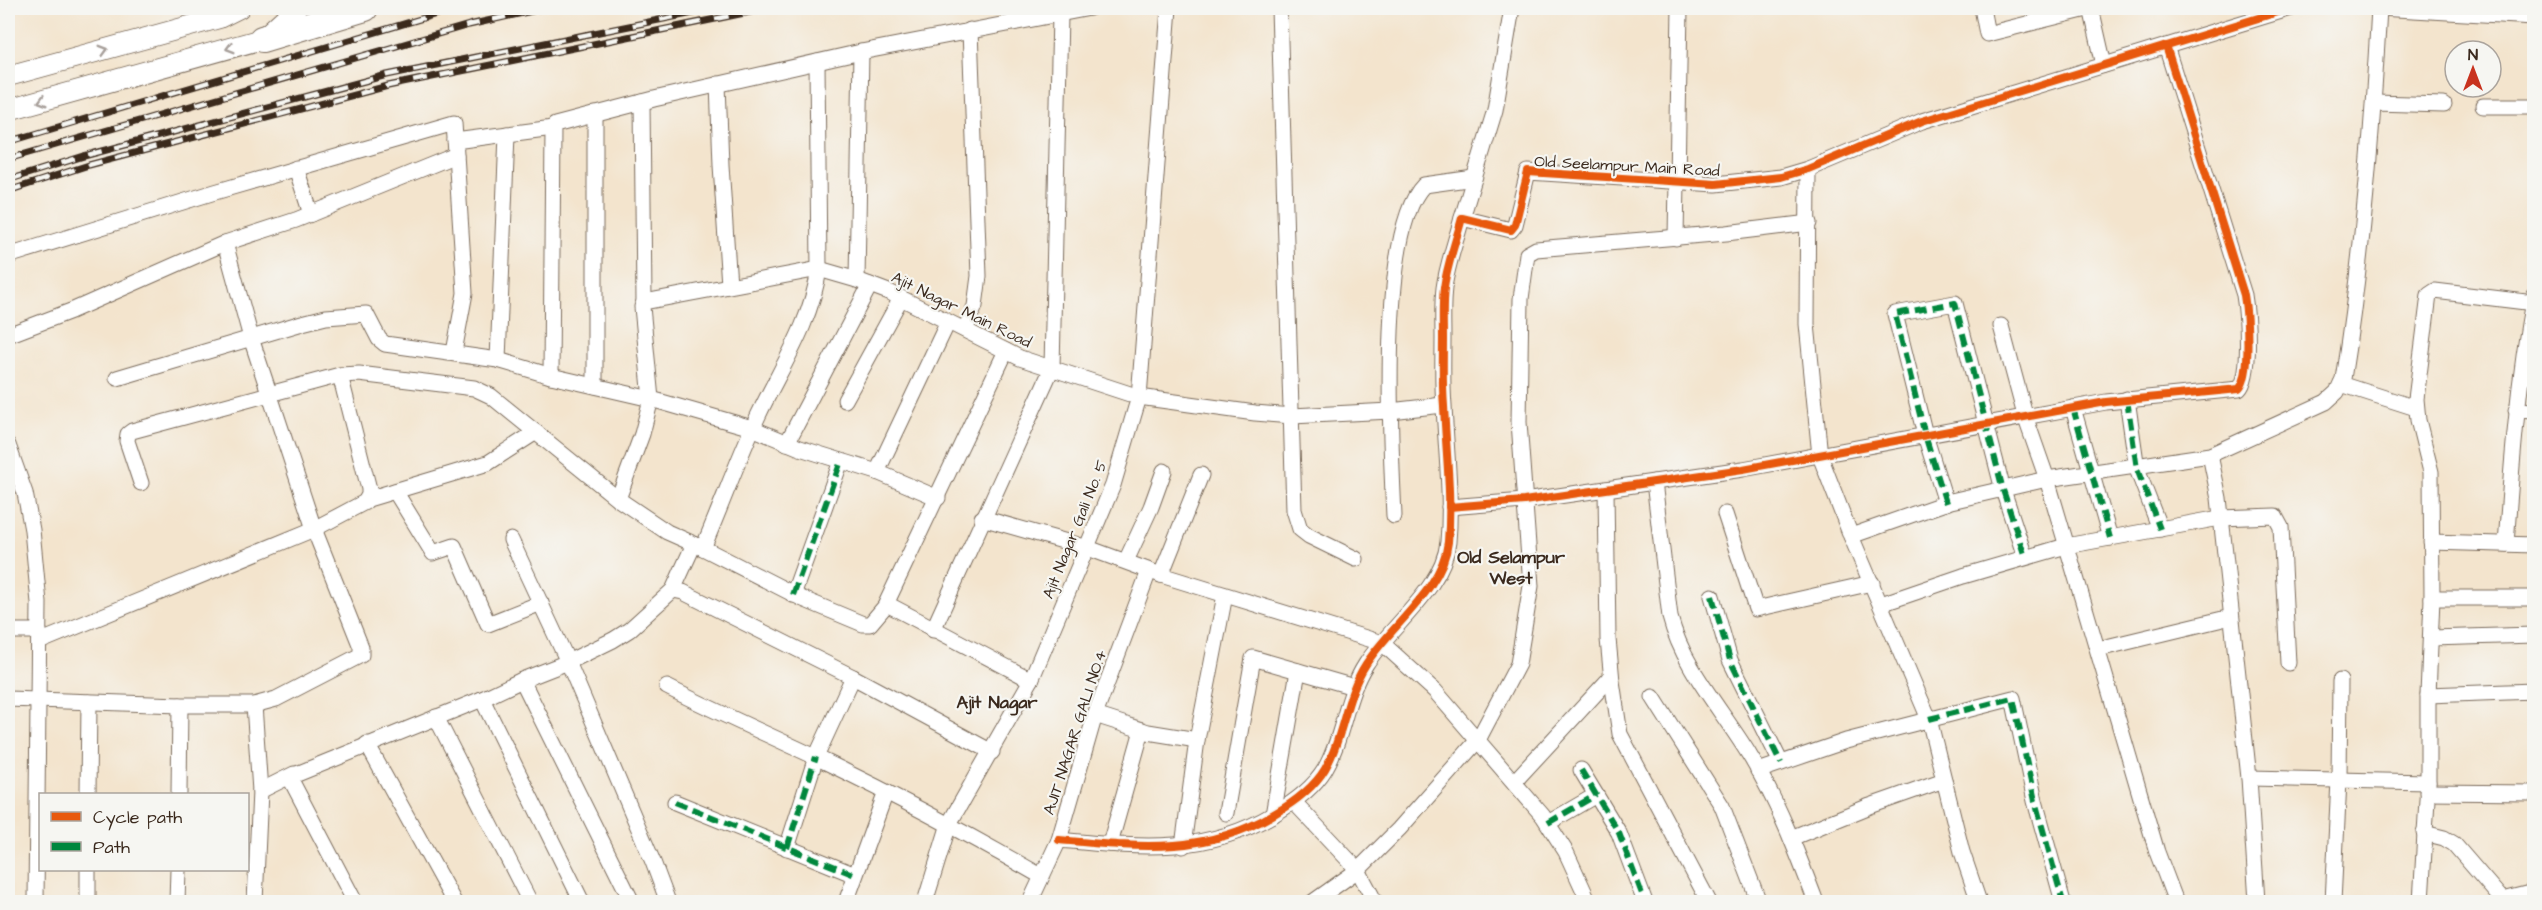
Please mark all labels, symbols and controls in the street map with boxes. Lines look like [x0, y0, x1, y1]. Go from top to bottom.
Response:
north arrow [2443, 39, 2503, 99]
one-way arrow [225, 41, 236, 53]
one-way arrow [99, 44, 109, 57]
text: N [2468, 44, 2478, 66]
one-way arrow [38, 93, 48, 106]
street label: Old Seelampur Main Road [1534, 150, 1720, 182]
street label: Ajit Nagar Main Road [887, 266, 1035, 354]
street label: Ajit Nagar Gali No. 5 [1037, 456, 1114, 602]
district label: Old Selampur West [1457, 545, 1565, 591]
street label: AJIT NAGAR GALI NO.4 [1038, 647, 1112, 818]
district label: Ajit Nagar [957, 690, 1037, 716]
legend [39, 793, 249, 871]
text: Cycle path [93, 805, 182, 831]
text: Path [93, 835, 130, 860]

